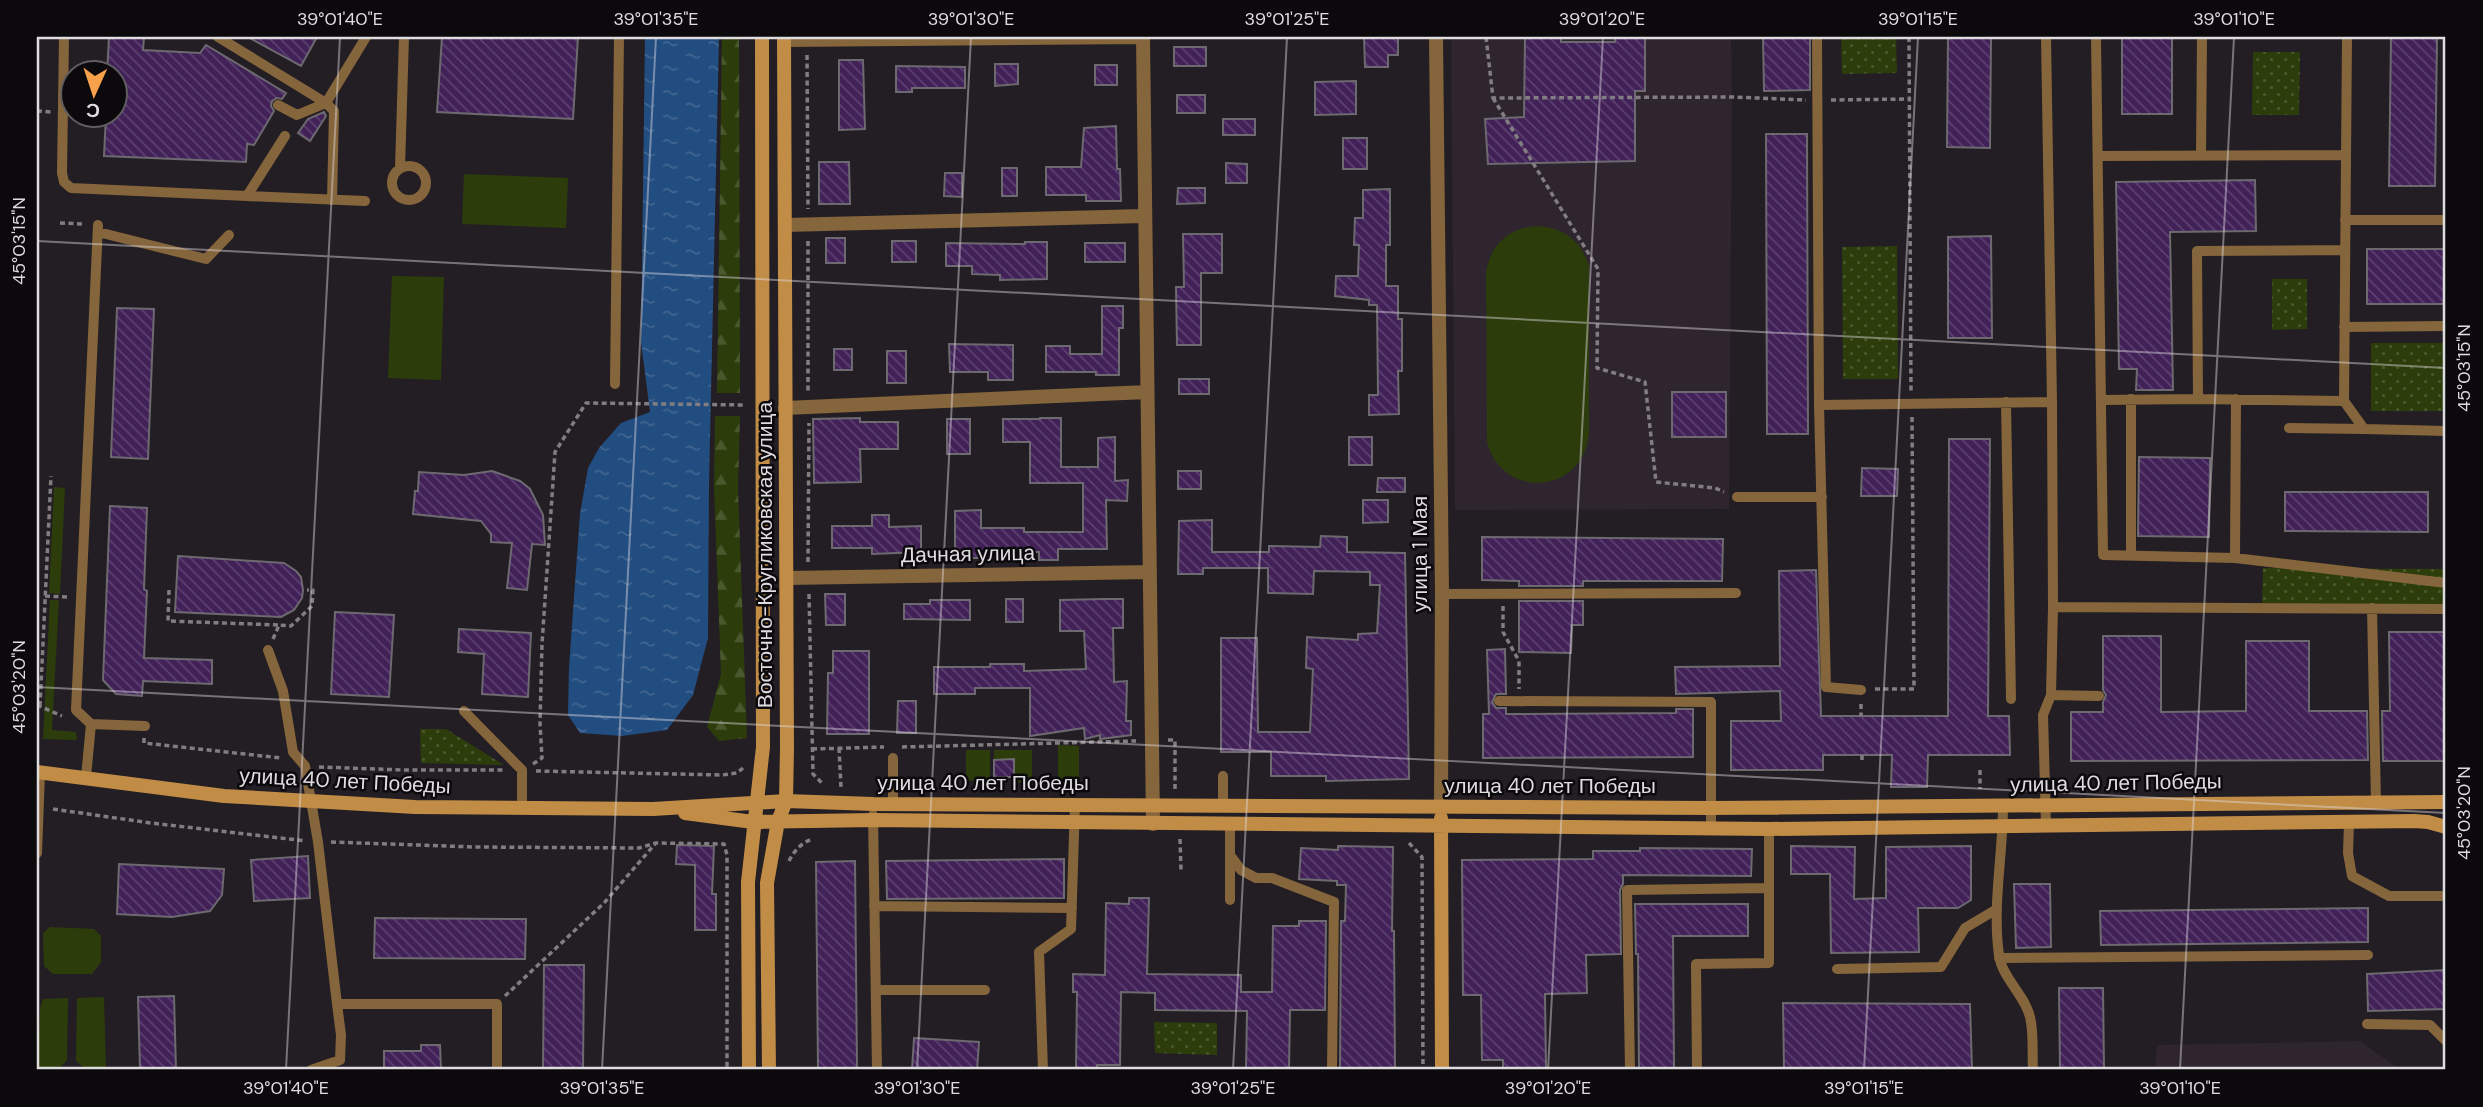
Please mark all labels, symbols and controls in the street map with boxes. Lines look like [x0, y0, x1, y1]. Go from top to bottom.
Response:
text: 39°01'40"E [297, 7, 383, 31]
text: 39°01'35"E [613, 7, 699, 31]
text: 39°01'30"E [928, 7, 1014, 31]
text: 39°01'25"E [1245, 7, 1329, 31]
text: 39°01'20"E [1559, 7, 1645, 31]
text: 39°01'15"E [1878, 7, 1958, 31]
text: 39°01'10"E [2193, 7, 2275, 31]
north arrow [60, 60, 130, 130]
text: С [85, 98, 101, 123]
text: 45°03'15"N [7, 197, 31, 285]
text: 45°03'15"N [2452, 324, 2476, 412]
street label: Восточно-Кругликовская улица [751, 402, 779, 708]
street label: улица 1 Мая [1406, 496, 1434, 612]
street label: Дачная улица [901, 539, 1036, 569]
text: 45°03'20"N [7, 640, 31, 734]
street label: улица 40 лет Победы [239, 761, 451, 801]
text: 45°03'20"N [2452, 766, 2476, 860]
street label: улица 40 лет Победы [2010, 767, 2222, 799]
street label: улица 40 лет Победы [877, 769, 1089, 797]
street label: улица 40 лет Победы [1444, 772, 1656, 800]
text: 39°01'40"E [243, 1076, 329, 1100]
text: 39°01'35"E [559, 1076, 645, 1100]
text: 39°01'30"E [874, 1076, 960, 1100]
text: 39°01'25"E [1191, 1076, 1275, 1100]
text: 39°01'20"E [1505, 1076, 1591, 1100]
text: 39°01'15"E [1824, 1076, 1904, 1100]
text: 39°01'10"E [2139, 1076, 2221, 1100]

